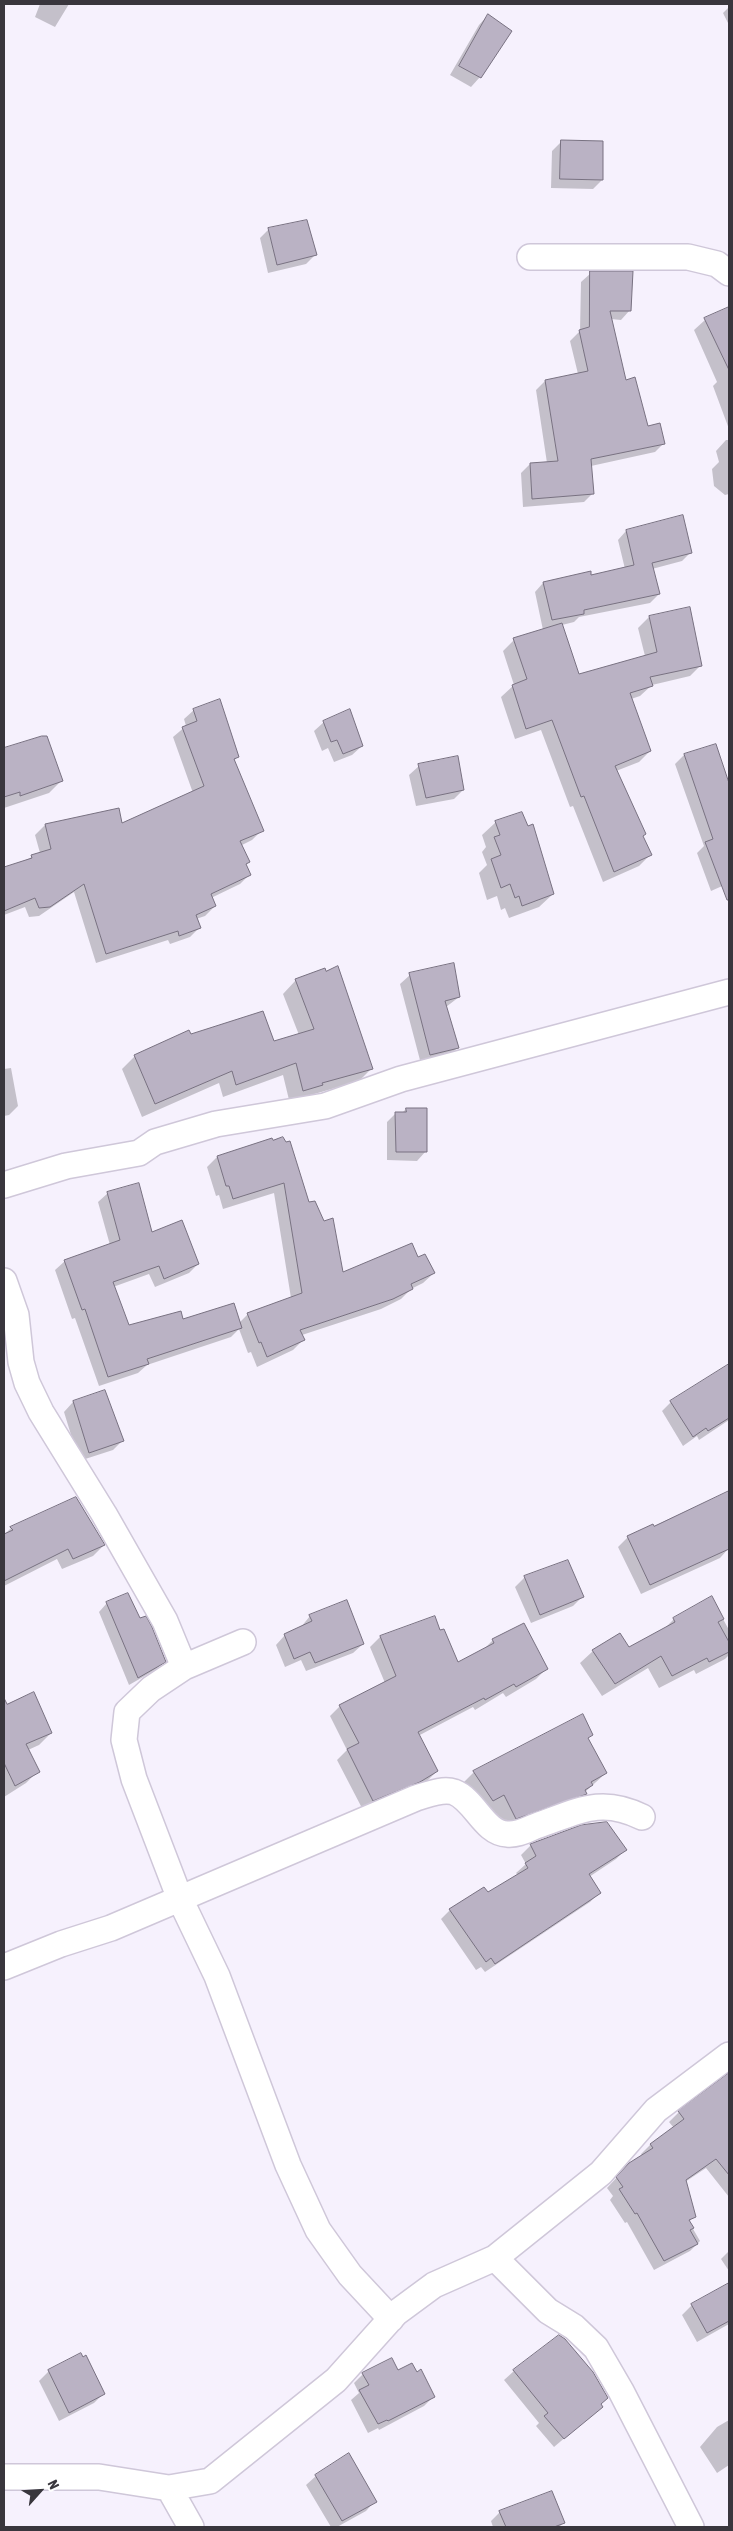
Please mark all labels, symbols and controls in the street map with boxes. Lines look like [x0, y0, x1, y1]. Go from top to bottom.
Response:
north arrow [15, 2466, 65, 2516]
text: N [44, 2477, 62, 2492]

